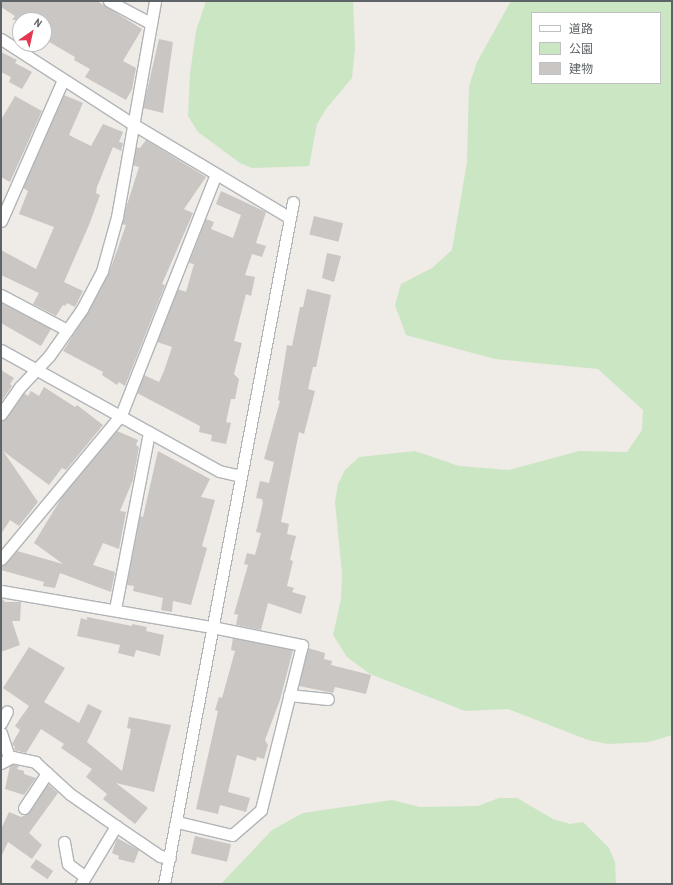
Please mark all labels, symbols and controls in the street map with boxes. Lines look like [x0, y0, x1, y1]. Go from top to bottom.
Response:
north arrow [12, 12, 52, 52]
legend [531, 12, 661, 84]
text: N [32, 15, 45, 31]
text: 道路 [569, 21, 593, 37]
text: 公園 [569, 41, 593, 57]
text: 建物 [569, 61, 593, 77]

